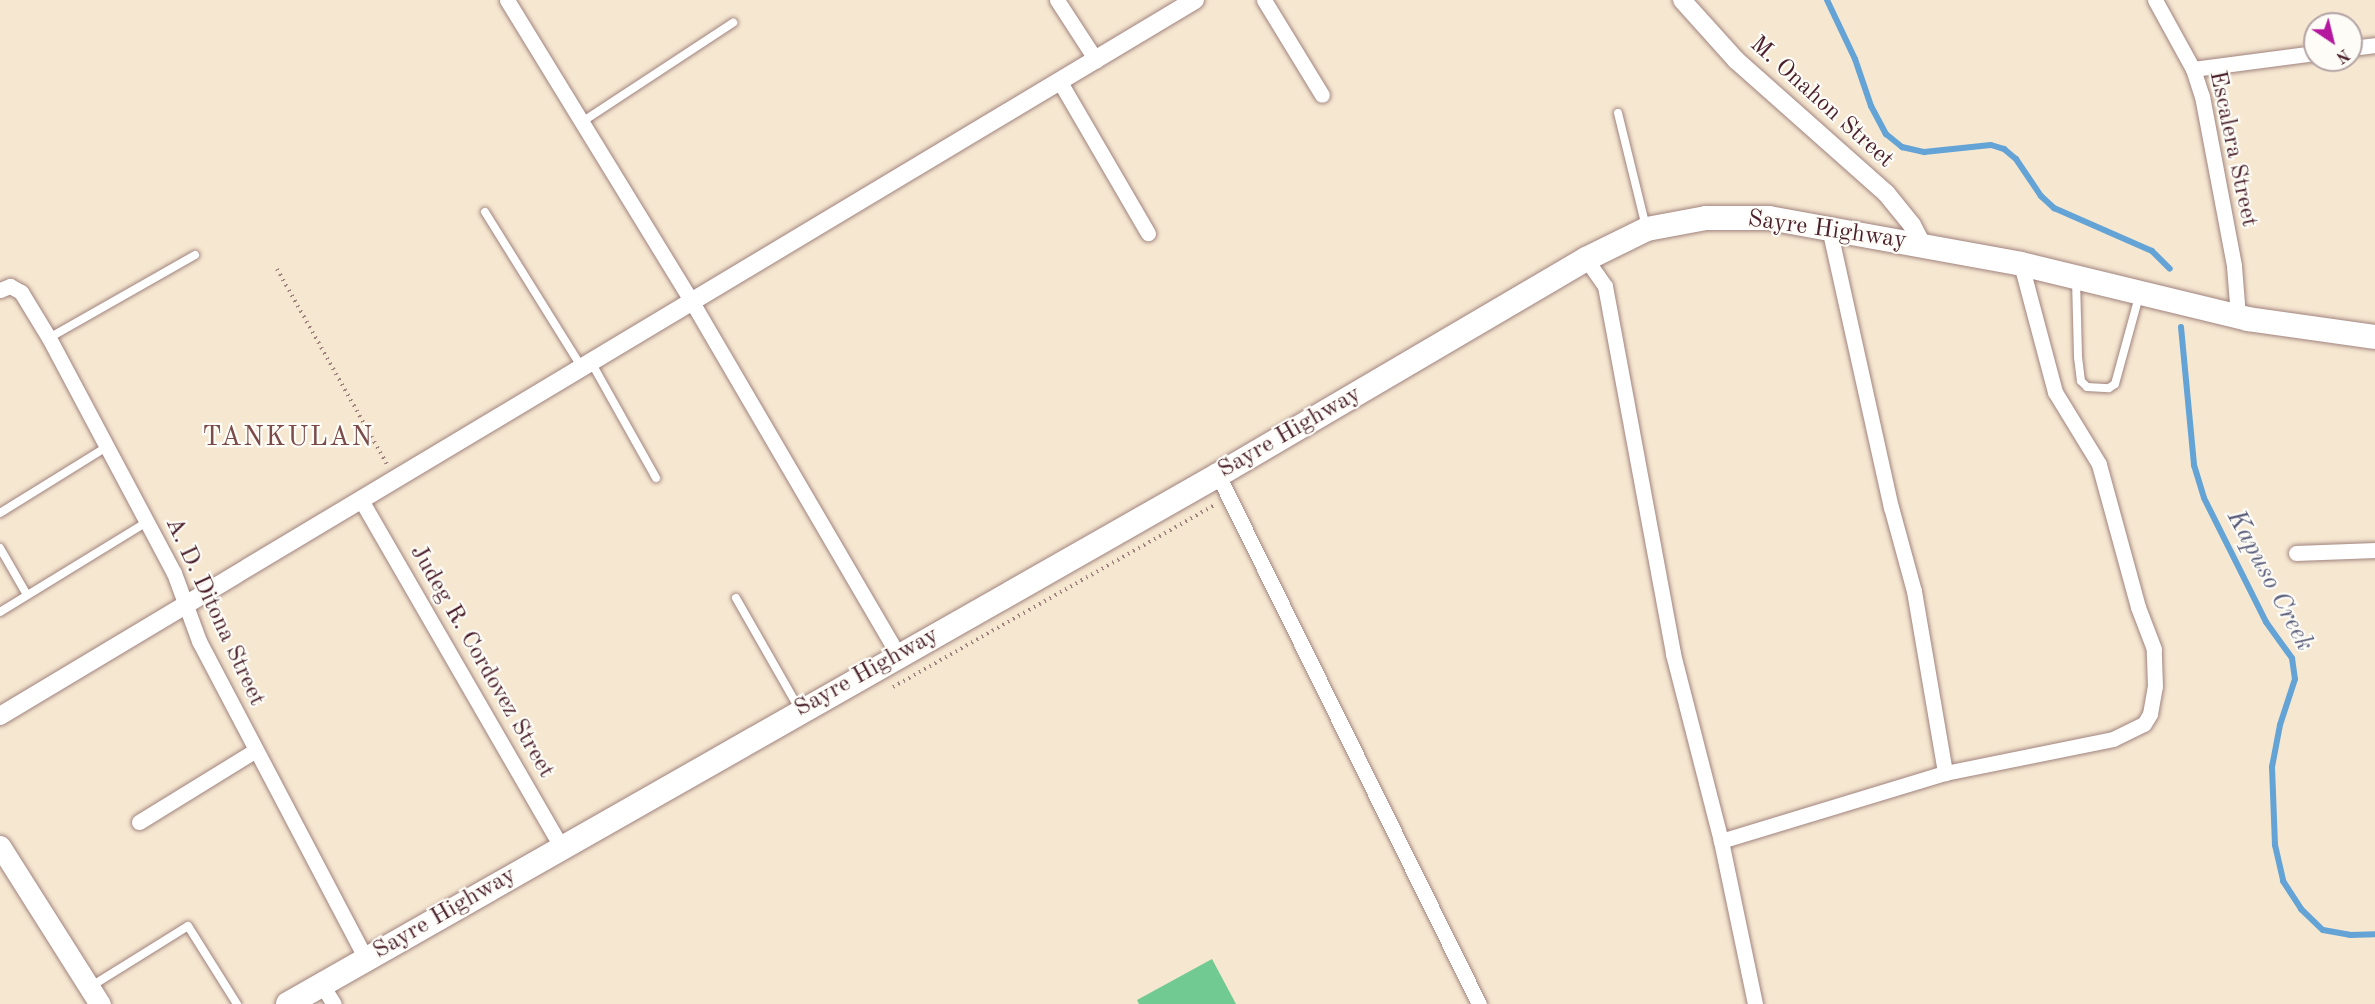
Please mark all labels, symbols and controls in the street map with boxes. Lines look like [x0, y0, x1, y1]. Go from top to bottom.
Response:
north arrow [2303, 12, 2363, 72]
street label: M. Onahon Street [1743, 31, 1899, 175]
text: N [2333, 45, 2352, 65]
street label: Escalera Street [2201, 68, 2263, 230]
street label: Sayre Highway [1746, 206, 1908, 256]
street label: Sayre Highway [1213, 380, 1367, 486]
district label: TANKULAN [202, 422, 374, 454]
water label: Kapuso Creek [2219, 505, 2319, 657]
street label: A. D. Ditona Street [158, 513, 270, 711]
street label: Judeg R. Cordovez Street [402, 540, 560, 784]
street label: Sayre Highway [790, 622, 944, 724]
street label: Sayre Highway [368, 861, 522, 967]

